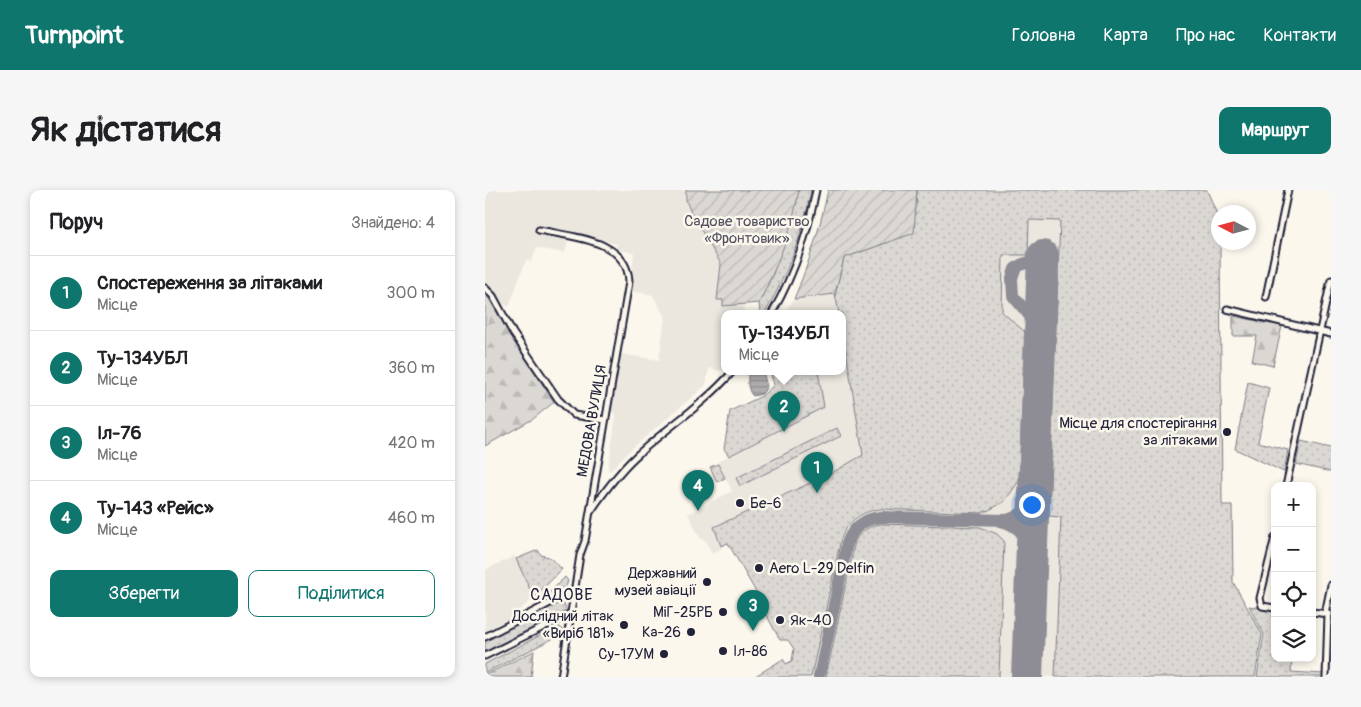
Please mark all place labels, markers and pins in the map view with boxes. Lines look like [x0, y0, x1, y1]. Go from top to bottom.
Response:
pin: 2 [768, 391, 800, 432]
place label: Місце для спостерігання за літаками [1059, 414, 1217, 450]
marker: Місце для спостерігання за літаками [1221, 426, 1233, 438]
pin: 1 [801, 452, 833, 493]
pin: 4 [682, 470, 714, 511]
place label: Бе-6 [750, 494, 782, 513]
marker: Бе-6 [734, 497, 746, 509]
place label: Aero L-29 Delfin [769, 559, 874, 578]
marker: Aero L-29 Delfin [753, 562, 765, 574]
place label: Державний музей авіації [614, 564, 697, 600]
marker: Державний музей авіації [701, 576, 713, 588]
pin: 3 [737, 590, 769, 631]
place label: МіГ-25РБ [653, 603, 713, 622]
marker: МіГ-25РБ [717, 606, 729, 618]
place label: Дослідний літак «Виріб 181» [511, 607, 614, 643]
place label: Як-40 [790, 611, 832, 630]
marker: Як-40 [774, 614, 786, 626]
marker: Дослідний літак «Виріб 181» [618, 619, 630, 631]
place label: Ка-26 [642, 623, 681, 642]
marker: Ка-26 [685, 626, 697, 638]
place label: Іл-86 [733, 642, 768, 661]
place label: Су-17УМ [598, 645, 654, 664]
marker: Іл-86 [717, 645, 729, 657]
marker: Су-17УМ [658, 648, 670, 660]

